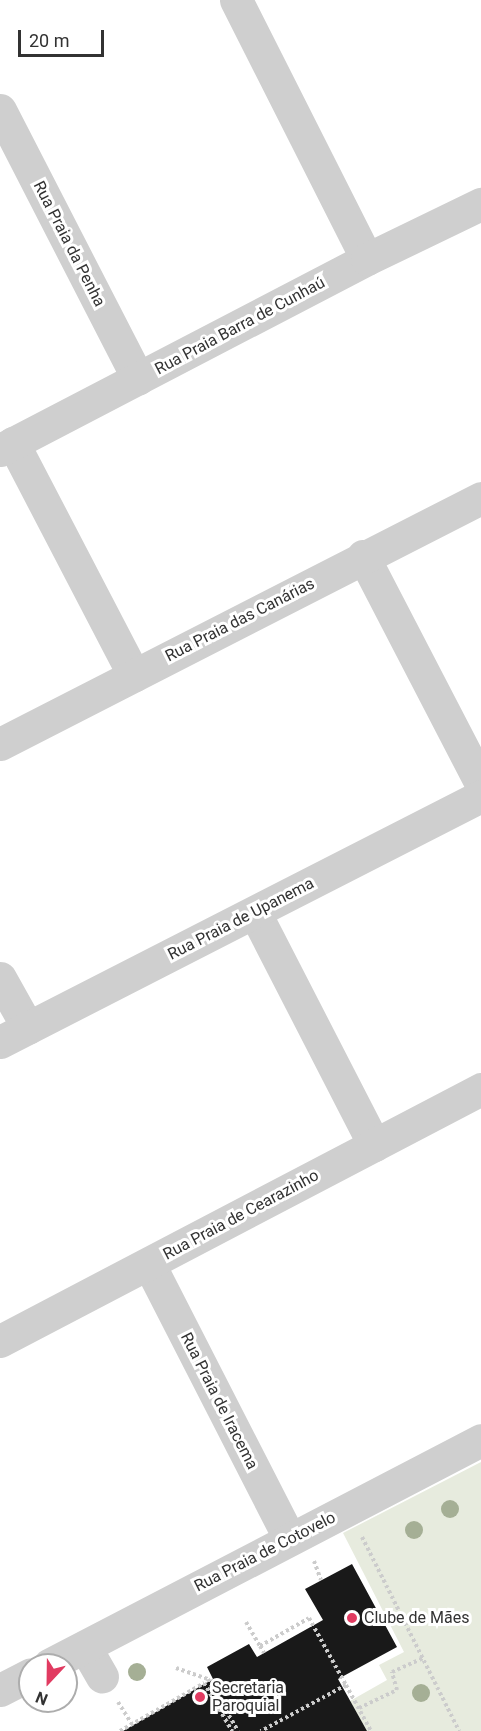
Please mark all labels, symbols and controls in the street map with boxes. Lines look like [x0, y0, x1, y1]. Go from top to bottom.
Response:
scale bar [21, 18, 106, 56]
text: 20 m [29, 30, 69, 51]
street label: Rua Praia da Penha [29, 178, 109, 310]
street label: Rua Praia Barra de Cunhaú [152, 273, 328, 379]
street label: Rua Praia das Canárias [162, 574, 318, 666]
street label: Rua Praia de Upanema [165, 874, 317, 964]
street label: Rua Praia de Cearazinho [160, 1166, 322, 1264]
street label: Rua Praia de Iracema [176, 1329, 262, 1473]
street label: Rua Praia de Cotovelo [191, 1508, 339, 1596]
place label: Clube de Mães [364, 1608, 469, 1628]
marker: Clube de Mães [345, 1611, 359, 1625]
north arrow [18, 1653, 78, 1713]
place label: Secretaria Paroquial [212, 1678, 284, 1716]
text: N [33, 1687, 51, 1709]
marker: Secretaria Paroquial [193, 1690, 207, 1704]

